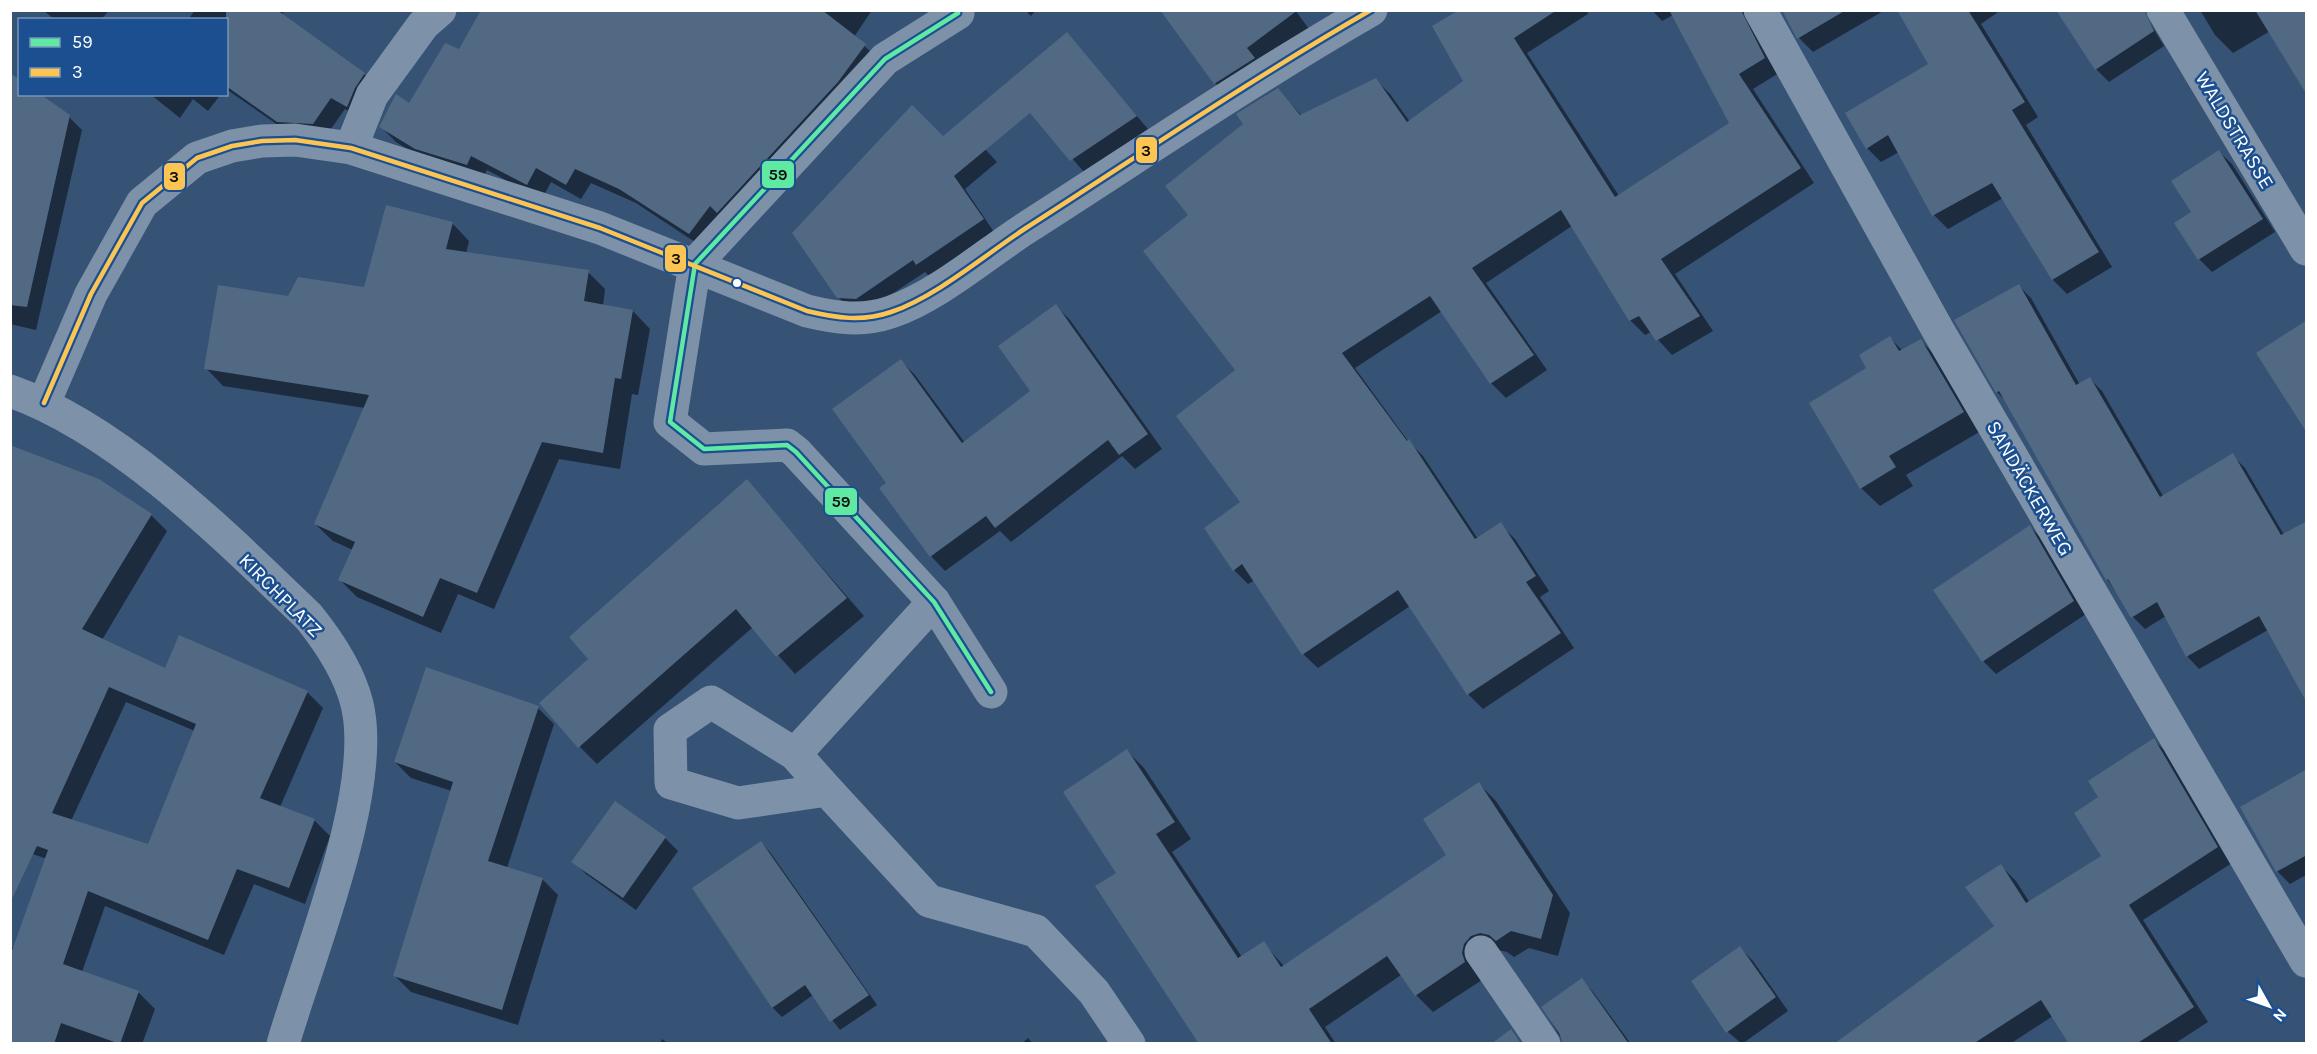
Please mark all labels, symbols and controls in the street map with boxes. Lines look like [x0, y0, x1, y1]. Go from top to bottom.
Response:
legend [18, 18, 228, 96]
text: 59 [72, 31, 93, 53]
text: 3 [72, 61, 83, 83]
street label: WALDSTRASSE [2191, 68, 2279, 193]
line badge: 3 [1135, 136, 1158, 164]
text: 3 [1141, 141, 1151, 160]
line badge: 59 [761, 160, 795, 189]
line badge: 3 [163, 162, 186, 191]
text: 59 [768, 165, 788, 184]
text: 3 [169, 167, 179, 186]
line badge: 3 [664, 244, 687, 273]
text: 3 [671, 249, 681, 268]
unlabelled marker [731, 277, 743, 289]
street label: SANDÄCKERWEG [1982, 417, 2077, 560]
line badge: 59 [824, 487, 858, 516]
text: 59 [831, 492, 851, 511]
street label: KIRCHPLATZ [234, 549, 327, 642]
north arrow [2239, 976, 2299, 1036]
text: N [2269, 1005, 2291, 1026]

